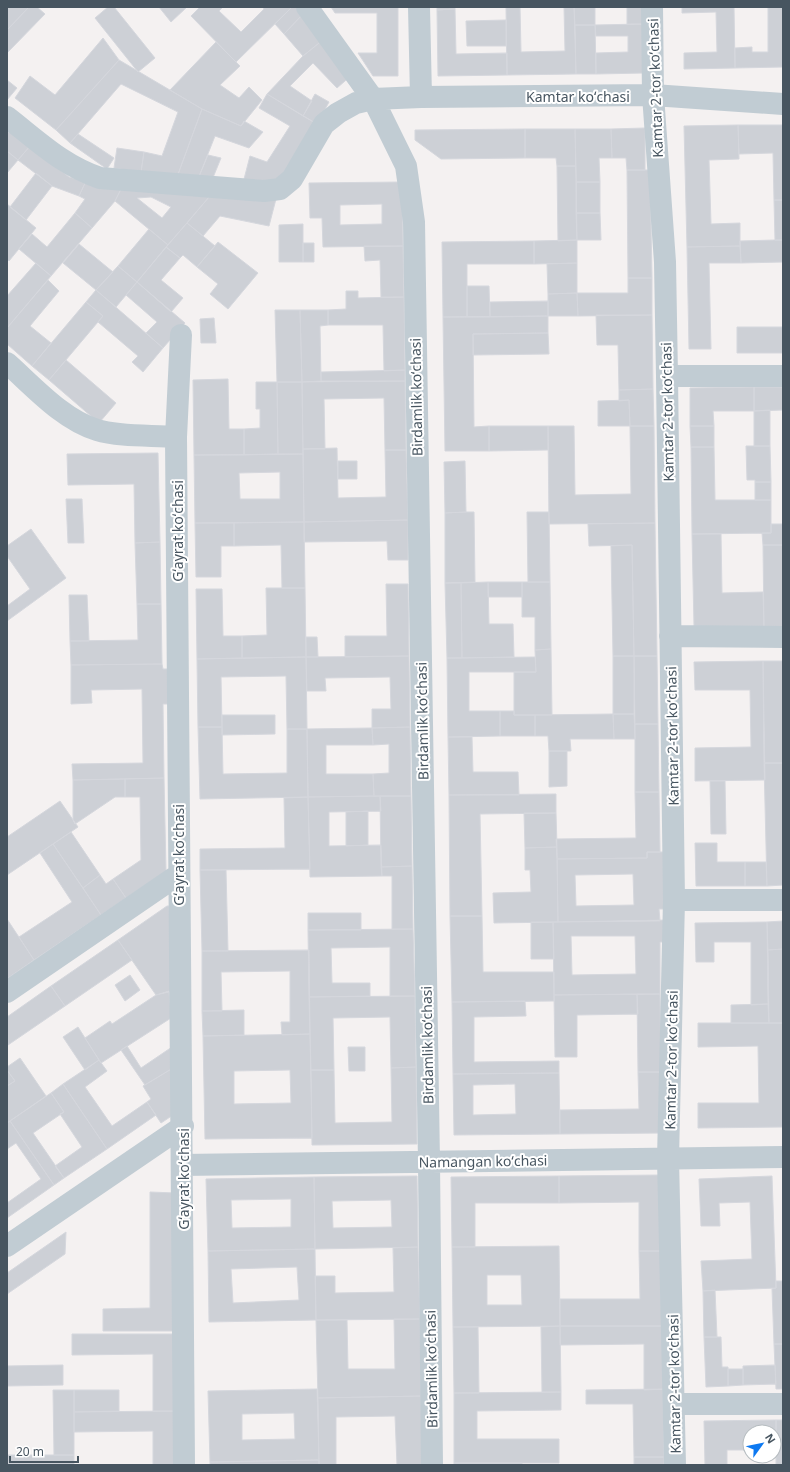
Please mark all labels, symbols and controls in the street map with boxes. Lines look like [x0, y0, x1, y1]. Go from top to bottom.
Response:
street label: Kamtar 2-tor koʻchasi [643, 18, 667, 158]
street label: Kamtar koʻchasi [526, 87, 630, 106]
street label: Birdamlik koʻchasi [405, 338, 427, 456]
street label: Kamtar 2-tor koʻchasi [656, 342, 678, 482]
street label: Gʻayrat koʻchasi [168, 480, 187, 582]
street label: Birdamlik koʻchasi [411, 662, 433, 780]
street label: Kamtar 2-tor koʻchasi [661, 666, 683, 806]
street label: Gʻayrat koʻchasi [169, 804, 188, 906]
street label: Birdamlik koʻchasi [416, 986, 438, 1104]
street label: Kamtar 2-tor koʻchasi [660, 990, 682, 1130]
street label: Gʻayrat koʻchasi [174, 1128, 193, 1230]
street label: Namangan koʻchasi [418, 1150, 548, 1172]
street label: Birdamlik koʻchasi [420, 1310, 442, 1428]
street label: Kamtar 2-tor koʻchasi [663, 1314, 685, 1454]
north arrow [742, 1424, 782, 1464]
text: N [762, 1430, 780, 1446]
scale bar [10, 1438, 78, 1464]
text: 20 m [16, 1443, 44, 1460]

